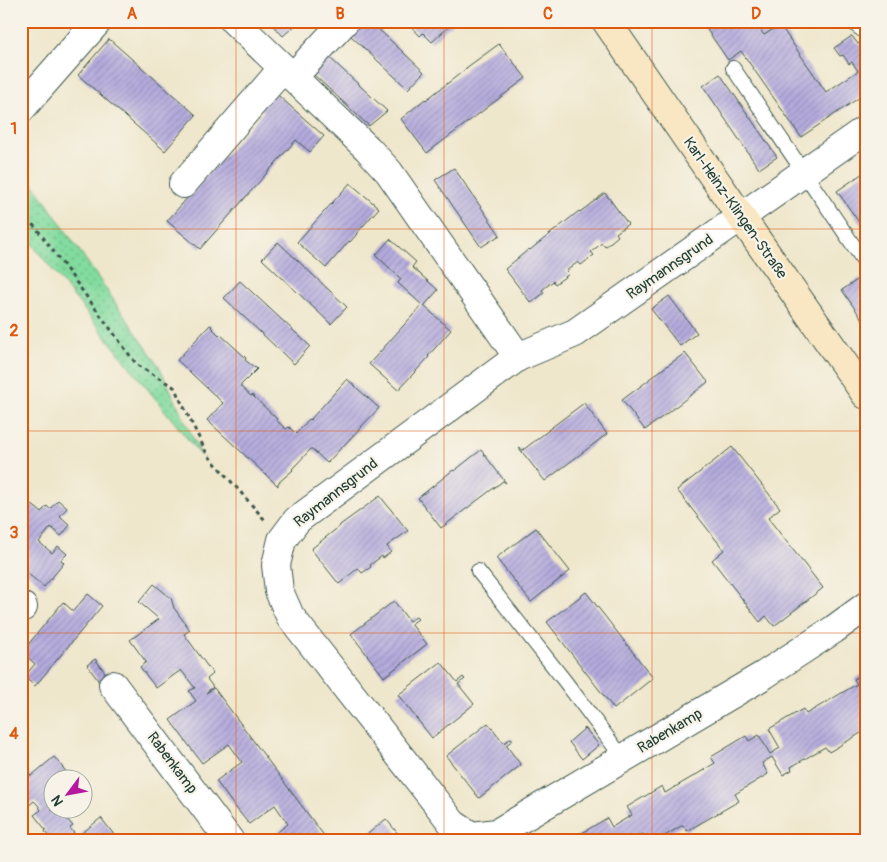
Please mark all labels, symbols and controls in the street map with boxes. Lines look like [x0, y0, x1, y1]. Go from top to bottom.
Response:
text: A [127, 4, 138, 24]
text: B [335, 4, 345, 24]
text: C [543, 4, 553, 24]
text: D [751, 4, 761, 24]
text: 1 [11, 119, 17, 139]
street label: Karl-Heinz-Klingen-Straße [679, 133, 792, 283]
street label: Raymannsgrund [623, 230, 717, 304]
text: 2 [10, 321, 19, 341]
street label: Raymannsgrund [290, 454, 382, 532]
text: 3 [10, 523, 19, 543]
street label: Rabenkamp [634, 704, 706, 758]
text: 4 [9, 724, 19, 744]
street label: Rabenkamp [143, 728, 201, 798]
north arrow [42, 770, 92, 820]
text: N [48, 792, 67, 809]

